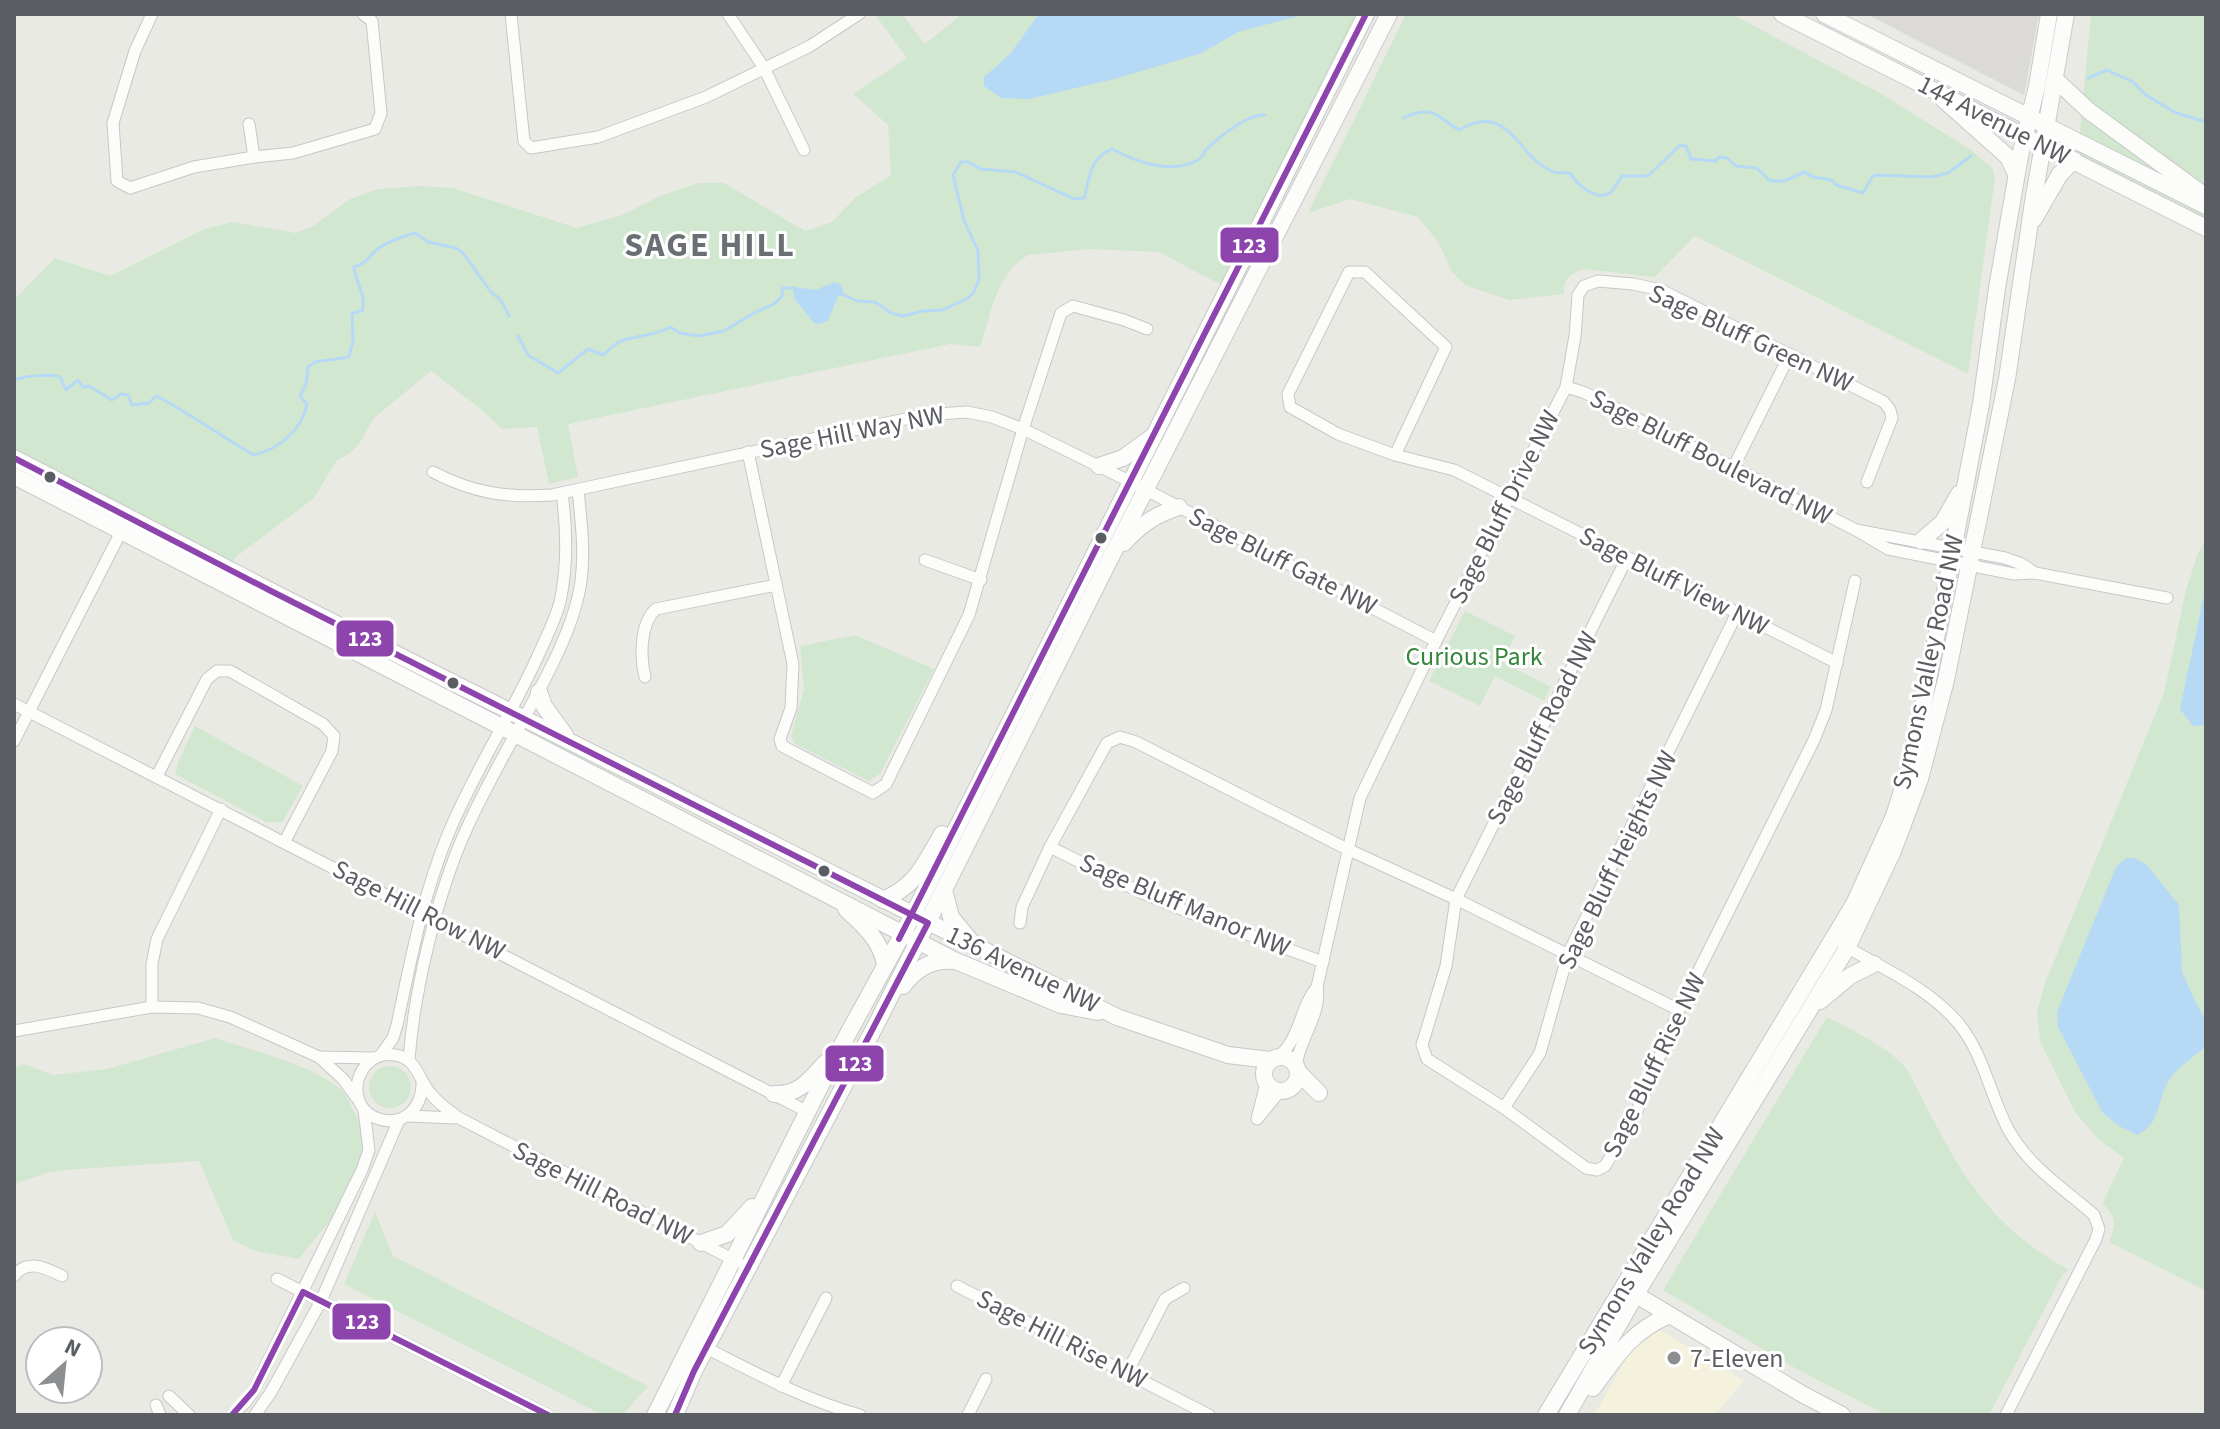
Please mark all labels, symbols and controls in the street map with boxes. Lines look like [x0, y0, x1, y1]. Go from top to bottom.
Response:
street label: 144 Avenue NW [1911, 66, 2077, 174]
district label: SAGE HILL [624, 221, 796, 270]
line badge: 123 [1219, 226, 1280, 264]
text: 123 [1232, 230, 1266, 262]
street label: Sage Bluff Green NW [1643, 274, 1859, 402]
street label: Sage Bluff Boulevard NW [1583, 380, 1839, 534]
street label: Sage Hill Way NW [757, 396, 947, 468]
street label: Sage Bluff Drive NW [1439, 404, 1569, 610]
unlabelled marker [42, 469, 58, 485]
street label: Sage Bluff Gate NW [1183, 498, 1383, 624]
street label: Sage Bluff View NW [1573, 517, 1775, 645]
unlabelled marker [1093, 530, 1109, 546]
street label: Symons Valley Road NW [1883, 531, 1973, 793]
line badge: 123 [335, 619, 395, 658]
text: 123 [348, 623, 382, 655]
street label: Sage Bluff Road NW [1477, 625, 1607, 831]
park label: Curious Park [1405, 638, 1543, 675]
unlabelled marker [445, 675, 461, 691]
street label: Sage Bluff Heights NW [1548, 744, 1686, 976]
street label: Sage Bluff Manor NW [1074, 844, 1296, 966]
street label: Sage Hill Row NW [326, 851, 512, 969]
unlabelled marker [816, 863, 832, 879]
street label: 136 Avenue NW [940, 916, 1106, 1022]
street label: Sage Bluff Rise NW [1593, 966, 1715, 1164]
line badge: 123 [824, 1044, 885, 1083]
text: 123 [838, 1048, 872, 1080]
street label: Symons Valley Road NW [1568, 1120, 1734, 1362]
street label: Sage Hill Road NW [506, 1132, 700, 1254]
street label: Sage Hill Rise NW [970, 1280, 1154, 1398]
line badge: 123 [331, 1302, 392, 1341]
text: 123 [345, 1306, 379, 1338]
north arrow [24, 1325, 104, 1405]
text: N [59, 1330, 86, 1366]
place label: 7-Eleven [1690, 1340, 1784, 1377]
marker: 7-Eleven [1665, 1349, 1683, 1367]

